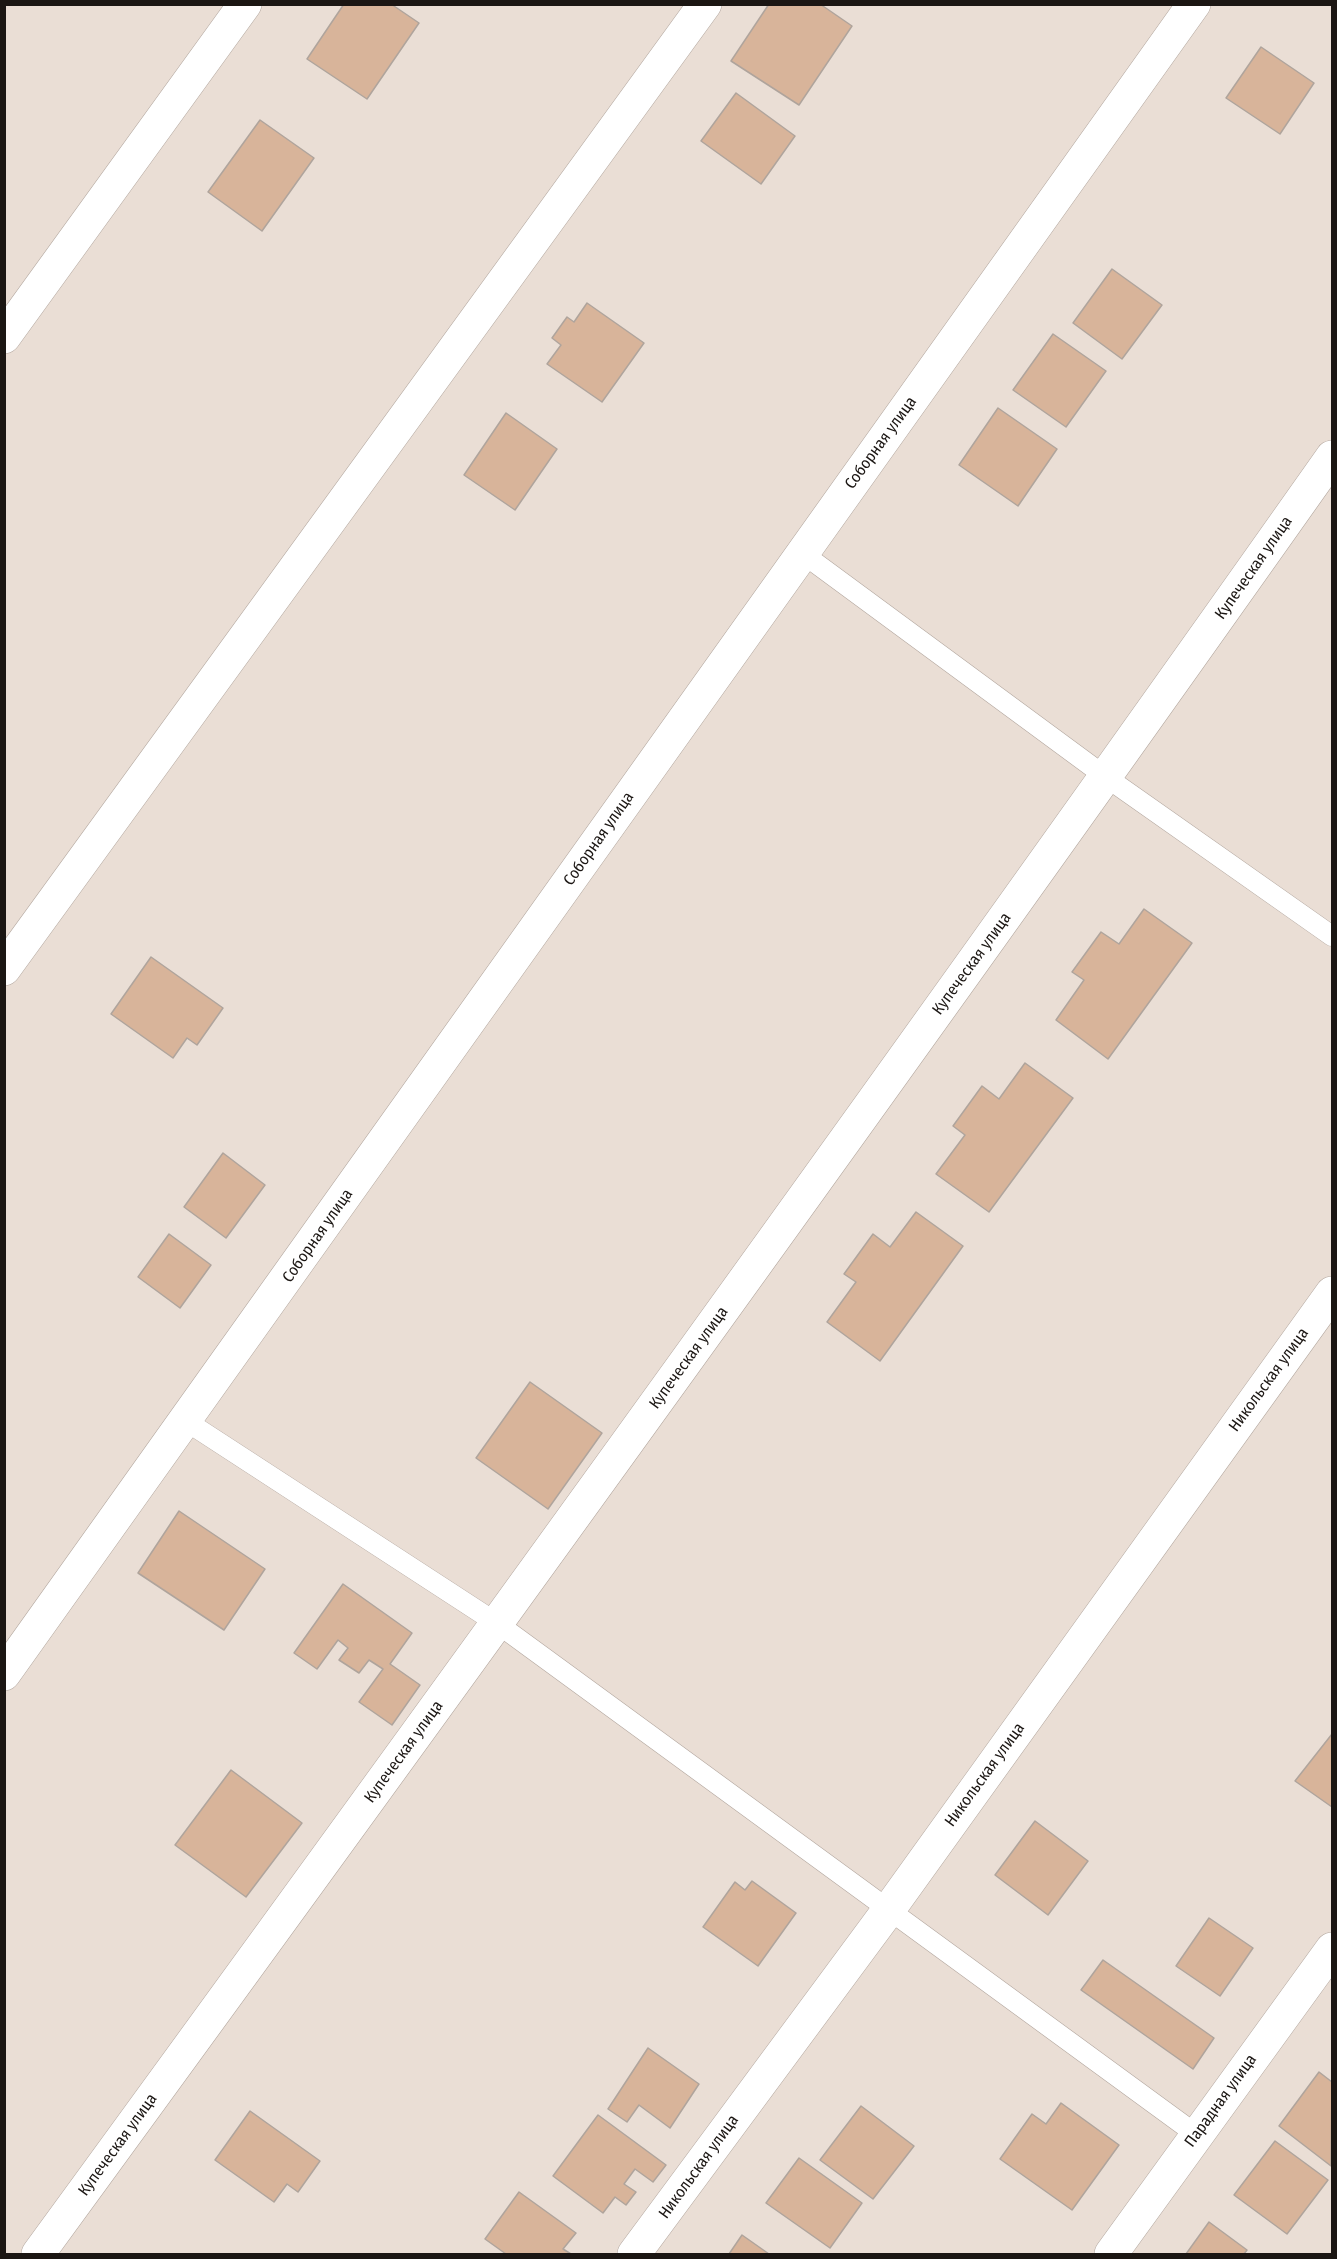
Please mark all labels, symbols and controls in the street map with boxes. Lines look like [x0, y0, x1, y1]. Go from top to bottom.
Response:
street label: Соборная улица [841, 393, 921, 493]
street label: Купеческая улица [1211, 513, 1297, 623]
street label: Соборная улица [560, 789, 638, 889]
street label: Купеческая улица [929, 909, 1015, 1019]
street label: Соборная улица [279, 1186, 357, 1286]
street label: Купеческая улица [646, 1303, 732, 1413]
street label: Никольская улица [1225, 1324, 1313, 1436]
street label: Купеческая улица [361, 1697, 447, 1807]
street label: Никольская улица [941, 1719, 1029, 1831]
street label: Парадная улица [1181, 2051, 1261, 2151]
street label: Купеческая улица [75, 2090, 161, 2200]
street label: Никольская улица [655, 2111, 743, 2223]

